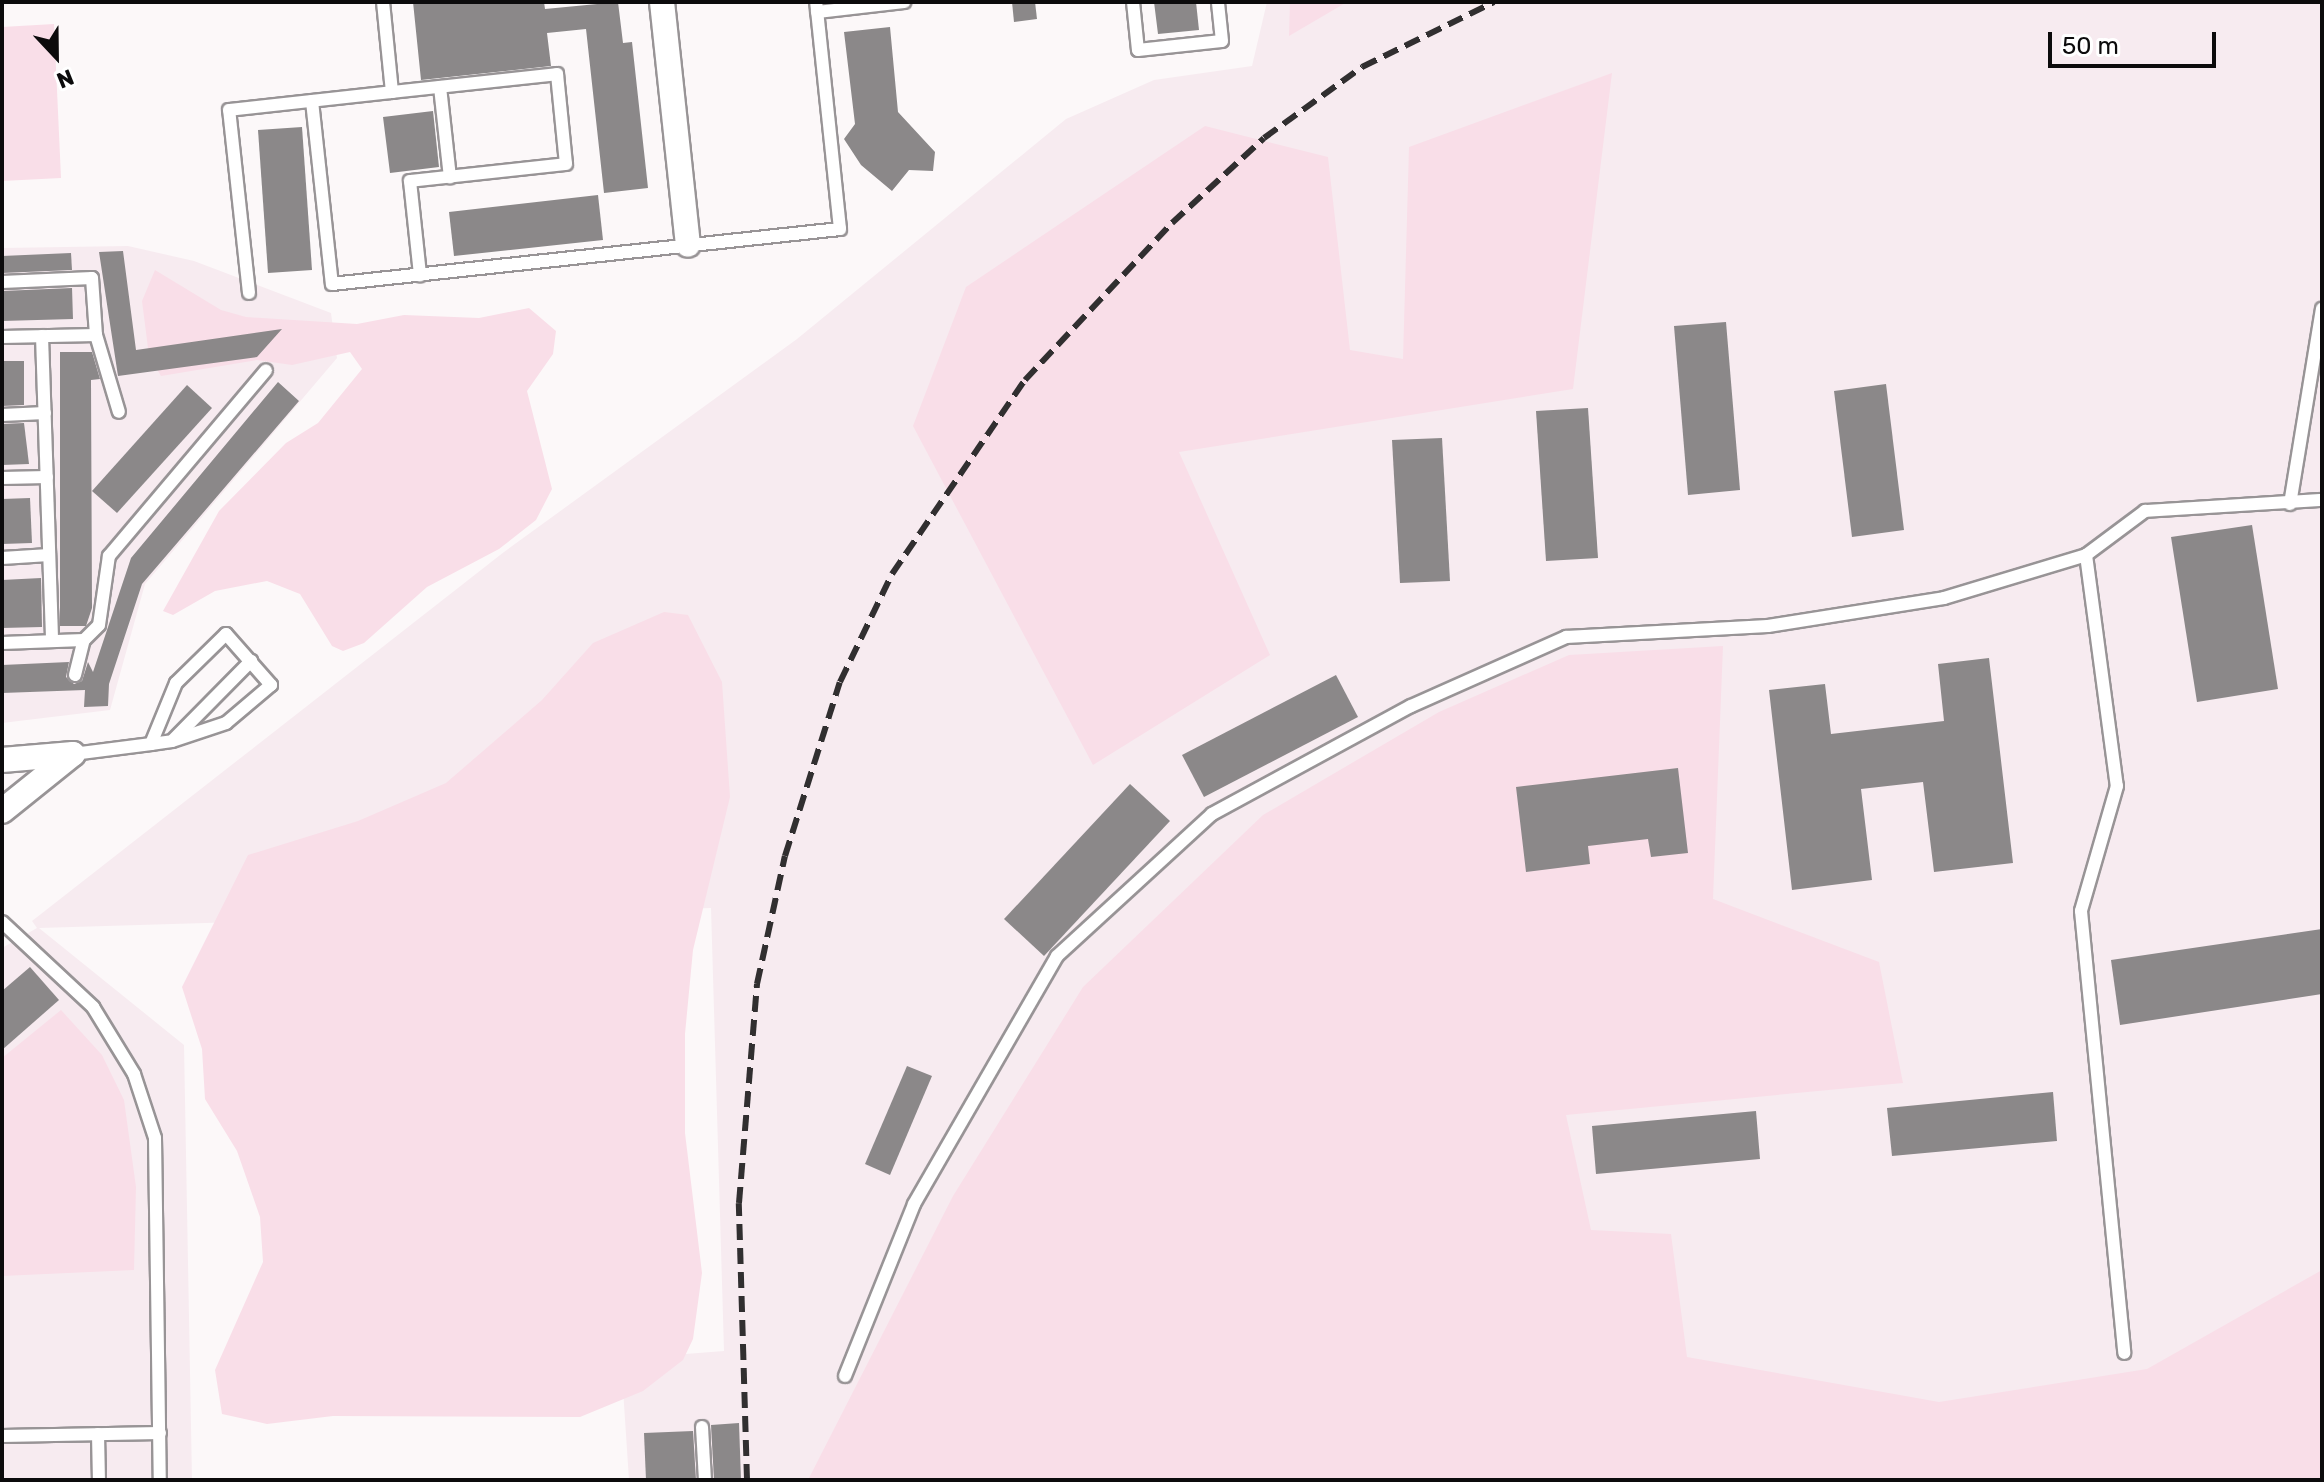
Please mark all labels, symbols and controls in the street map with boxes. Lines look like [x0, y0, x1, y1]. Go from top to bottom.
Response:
north arrow [16, 16, 96, 96]
scale bar [2052, 16, 2220, 66]
text: 50 m [2062, 32, 2119, 60]
text: N [53, 63, 78, 94]

